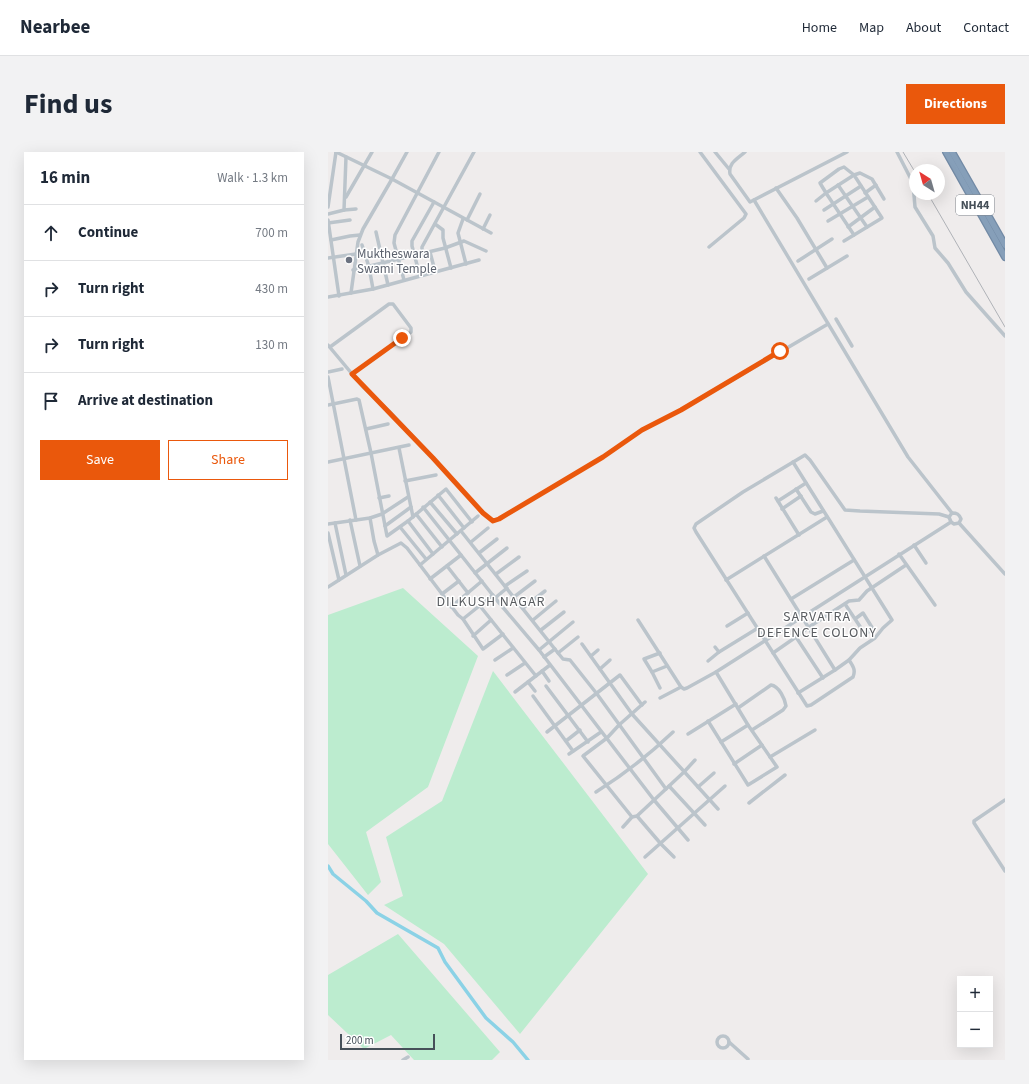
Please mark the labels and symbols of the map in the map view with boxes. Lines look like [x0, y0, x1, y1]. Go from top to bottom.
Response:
north arrow [909, 164, 945, 200]
road number: NH44 [956, 195, 994, 215]
place label: Muktheswara Swami Temple [357, 245, 437, 278]
marker: Muktheswara Swami Temple [344, 255, 354, 265]
route end [393, 329, 411, 347]
route start [771, 342, 789, 360]
district label: DILKUSH NAGAR [437, 592, 545, 612]
district label: SARVATRA DEFENCE COLONY [757, 607, 877, 643]
scale bar [340, 1032, 435, 1051]

